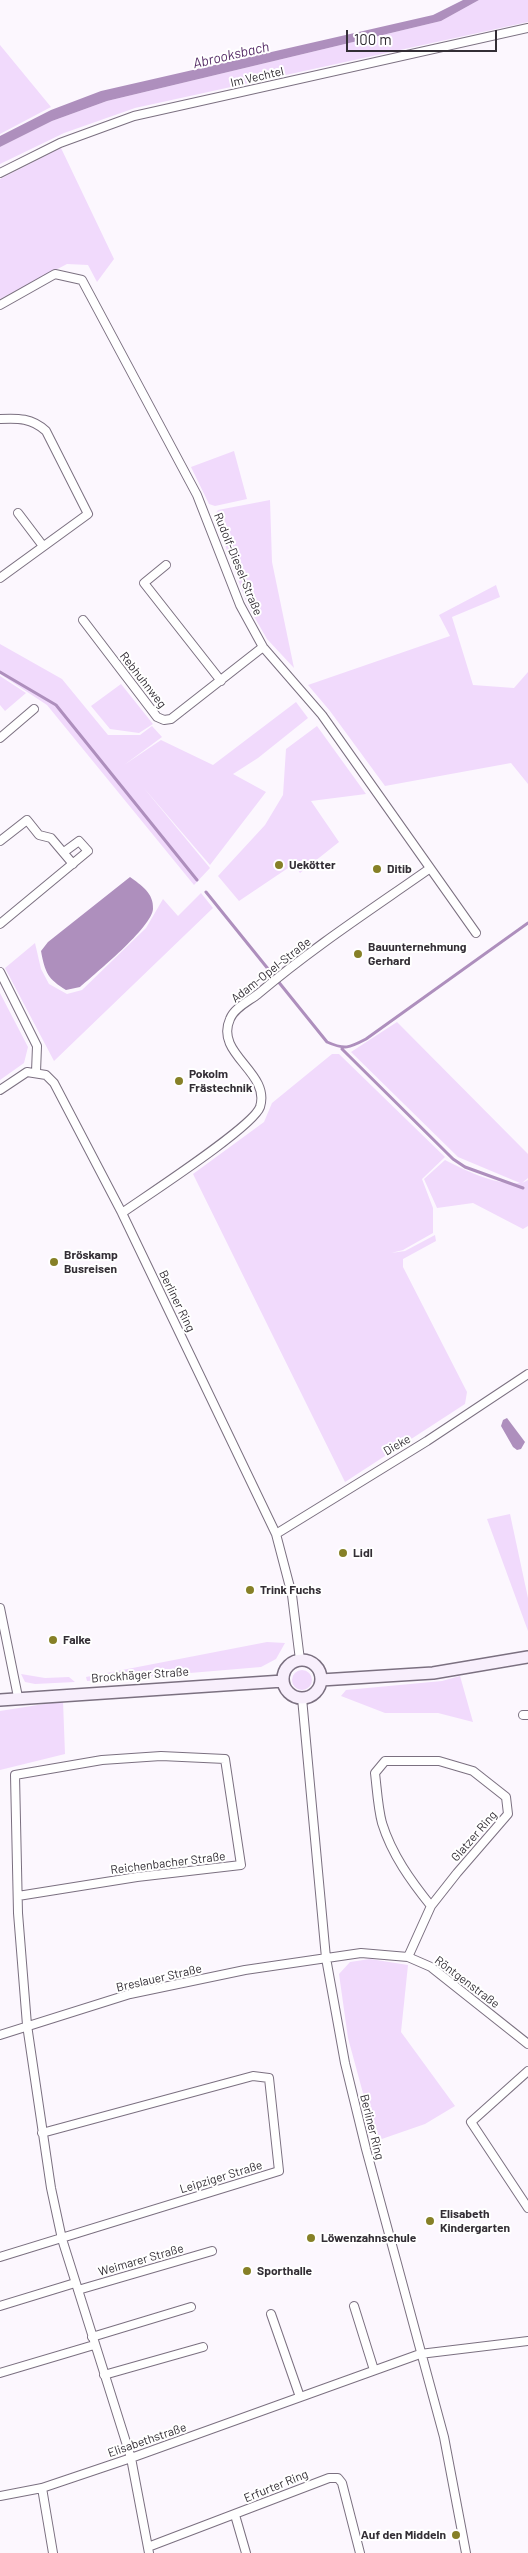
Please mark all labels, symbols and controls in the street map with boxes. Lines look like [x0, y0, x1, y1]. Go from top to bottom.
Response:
scale bar [348, 20, 499, 52]
text: 100 m [354, 30, 392, 48]
water label: Abrooksbach [191, 38, 271, 72]
street label: Im Vechtel [229, 64, 285, 90]
street label: Rudolf-Diesel-Straße [211, 511, 265, 617]
street label: Rebhuhnweg [117, 649, 169, 711]
place label: Uekötter [289, 858, 336, 872]
marker: Uekötter [273, 859, 285, 871]
place label: Ditib [387, 862, 412, 876]
marker: Ditib [371, 863, 383, 875]
street label: Adam-Opel-Straße [228, 934, 314, 1006]
place label: Bauunternehmung Gerhard [368, 940, 466, 968]
marker: Bauunternehmung Gerhard [352, 948, 364, 960]
place label: Pokolm Frästechnik [189, 1067, 252, 1095]
marker: Pokolm Frästechnik [173, 1075, 185, 1087]
place label: Bröskamp Busreisen [64, 1248, 118, 1276]
marker: Bröskamp Busreisen [48, 1256, 60, 1268]
street label: Berliner Ring [156, 1268, 198, 1334]
street label: Dieke [381, 1432, 413, 1458]
place label: Lidl [353, 1546, 373, 1560]
marker: Lidl [337, 1547, 349, 1559]
place label: Trink Fuchs [260, 1583, 321, 1597]
marker: Trink Fuchs [244, 1584, 256, 1596]
place label: Falke [63, 1633, 91, 1647]
marker: Falke [47, 1634, 59, 1646]
street label: Brockhäger Straße [91, 1664, 189, 1686]
street label: Glatzer Ring [448, 1808, 500, 1864]
street label: Reichenbacher Straße [110, 1849, 226, 1877]
street label: Röntgenstraße [432, 1953, 502, 2011]
street label: Breslauer Straße [115, 1961, 203, 1995]
street label: Berliner Ring [357, 2093, 387, 2161]
street label: Leipziger Straße [178, 2158, 264, 2196]
place label: Elisabeth Kindergarten [440, 2207, 510, 2235]
marker: Elisabeth Kindergarten [424, 2215, 436, 2227]
place label: Löwenzahnschule [321, 2231, 416, 2245]
marker: Löwenzahnschule [305, 2232, 317, 2244]
street label: Weimarer Straße [97, 2241, 185, 2279]
place label: Sporthalle [257, 2264, 312, 2278]
marker: Sporthalle [241, 2265, 253, 2277]
street label: Elisabethstraße [106, 2420, 188, 2460]
street label: Erfurter Ring [242, 2467, 310, 2505]
place label: Auf den Middeln [361, 2528, 446, 2542]
marker: Auf den Middeln [450, 2529, 462, 2541]

